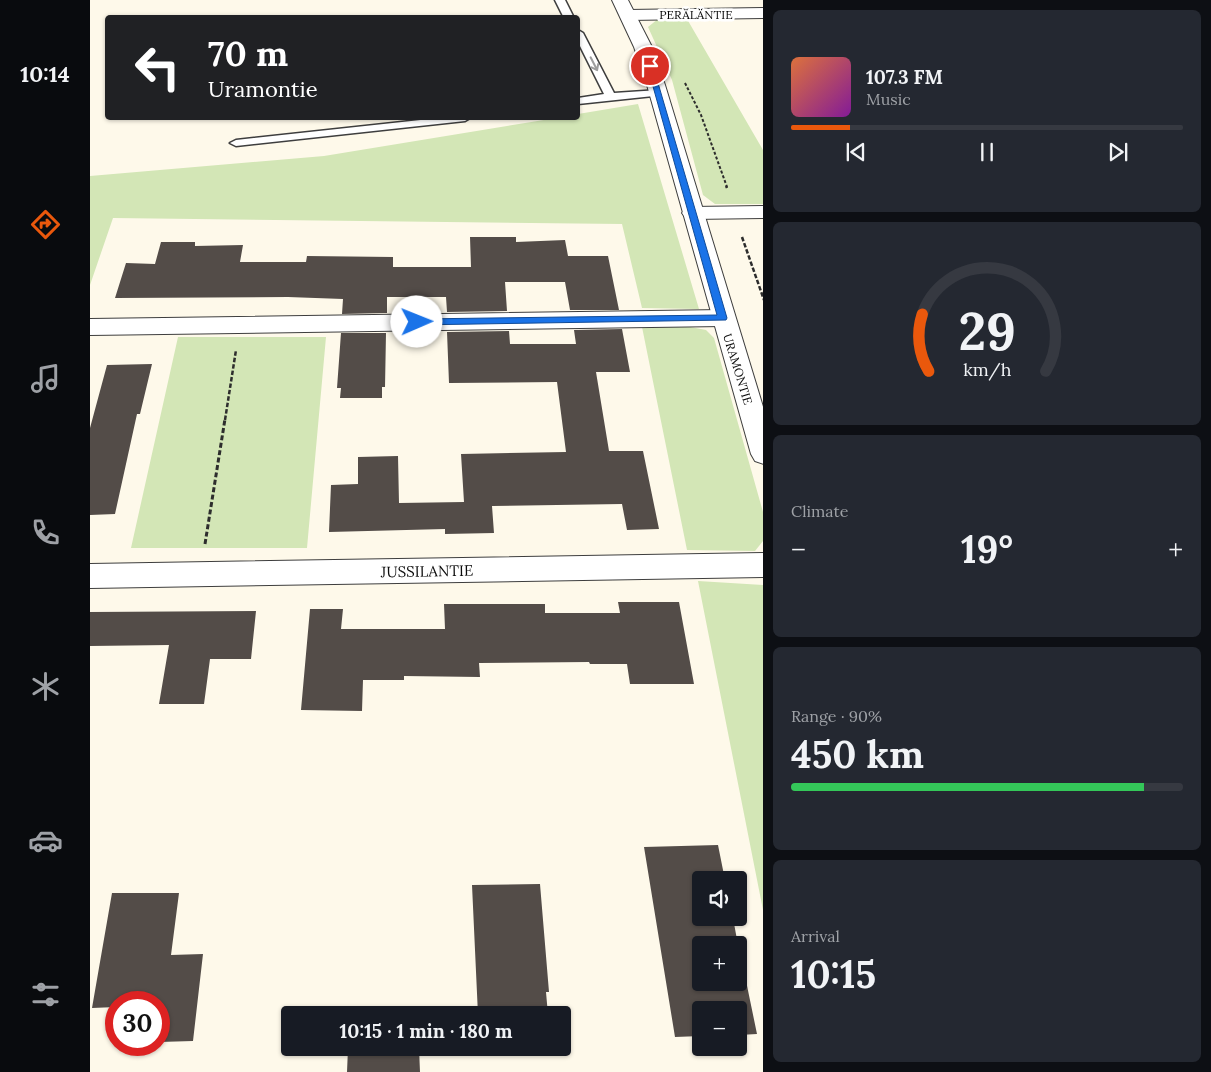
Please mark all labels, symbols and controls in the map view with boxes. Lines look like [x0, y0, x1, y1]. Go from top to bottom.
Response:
street label: PERÄLÄNTIE [659, 7, 733, 22]
text: 70 m [208, 31, 288, 76]
icon: left [125, 35, 190, 100]
pin [629, 45, 671, 87]
icon: arrive [636, 52, 664, 80]
one-way arrow [589, 57, 599, 72]
text: 10:14 [20, 60, 70, 88]
text: 107.3 FM [866, 65, 943, 89]
text: Uramontie [208, 75, 318, 103]
text: Music [866, 89, 911, 109]
icon: previous [842, 138, 870, 166]
icon: pause [973, 138, 1001, 166]
icon: next [1104, 138, 1132, 166]
icon: directions [28, 207, 63, 242]
position arrow [390, 295, 442, 347]
text: 29 [958, 298, 1016, 364]
street label: URAMONTIE [720, 332, 756, 406]
text: km/h [963, 358, 1011, 381]
icon: music [28, 361, 63, 396]
text: Climate [791, 501, 848, 521]
icon: phone [28, 515, 63, 550]
text: 19° [961, 525, 1013, 573]
text: − [791, 532, 806, 568]
text: + [1168, 532, 1183, 568]
street label: JUSSILANTIE [380, 561, 473, 581]
icon: climate [28, 669, 63, 704]
text: Range · 90% [791, 706, 882, 726]
text: 450 km [791, 730, 924, 778]
icon: car [28, 823, 63, 858]
map controls [692, 871, 747, 1056]
button: sound [692, 871, 747, 926]
text: Arrival [791, 926, 840, 946]
button: + [692, 936, 747, 991]
text: 10:15 [791, 950, 876, 998]
icon: filters [28, 977, 63, 1012]
speed limit sign: 30 [105, 991, 170, 1056]
button: − [692, 1001, 747, 1056]
text: 10:15 · 1 min · 180 m [340, 1019, 512, 1043]

